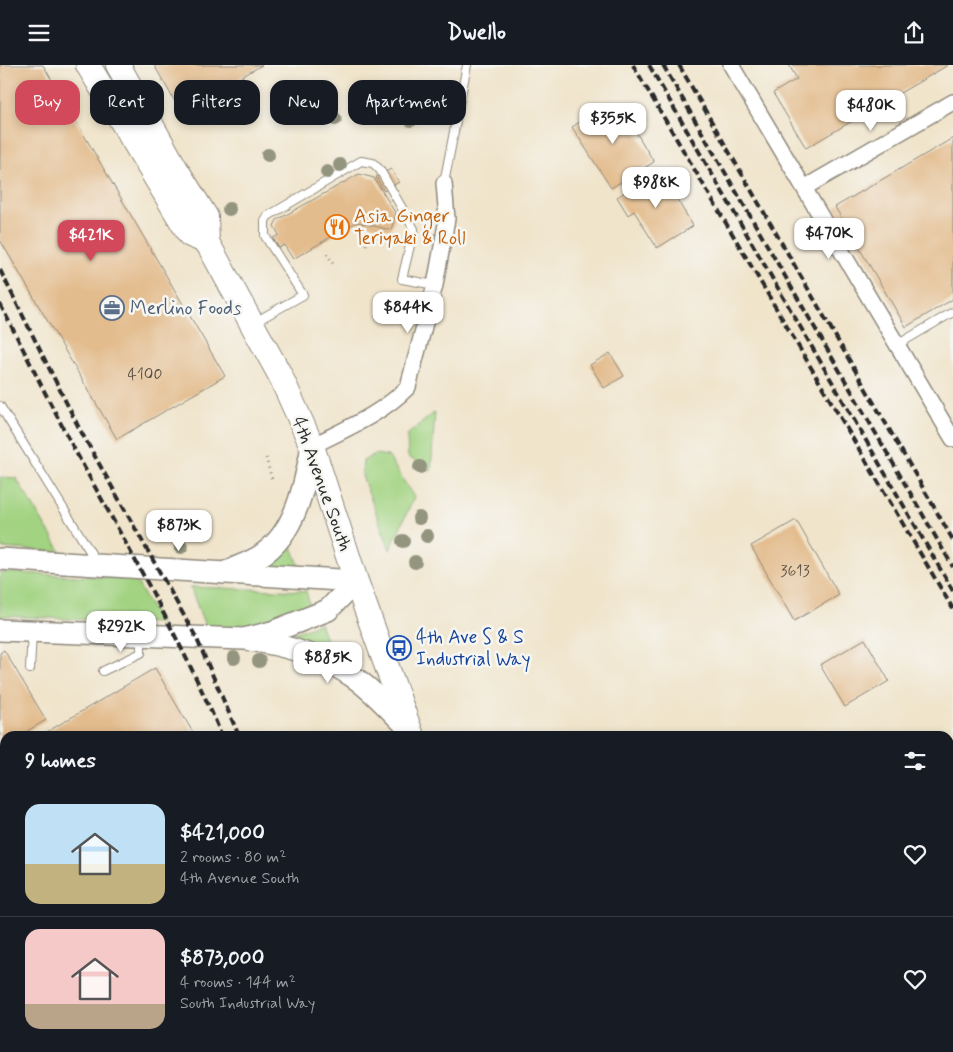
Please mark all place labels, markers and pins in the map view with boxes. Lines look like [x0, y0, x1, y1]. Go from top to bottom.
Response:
pin: $480K [836, 89, 906, 132]
pin: $355K [578, 103, 648, 145]
pin: $988K [621, 167, 691, 209]
place label: Asia Ginger Teriyaki & Roll [354, 204, 466, 251]
restaurant icon: Asia Ginger Teriyaki & Roll [324, 214, 350, 240]
pin: $470K [794, 217, 864, 260]
pin: $421K [56, 219, 126, 262]
pin: $844K [373, 291, 443, 334]
office icon: Merlino Foods [99, 295, 125, 321]
place label: Merlino Foods [130, 296, 242, 321]
pin: $873K [144, 509, 214, 552]
pin: $292K [86, 611, 156, 653]
place label: 4th Ave S & S Industrial Way [416, 625, 530, 673]
bus stop icon: 4th Ave S & S Industrial Way [386, 635, 412, 661]
pin: $885K [293, 641, 363, 684]

